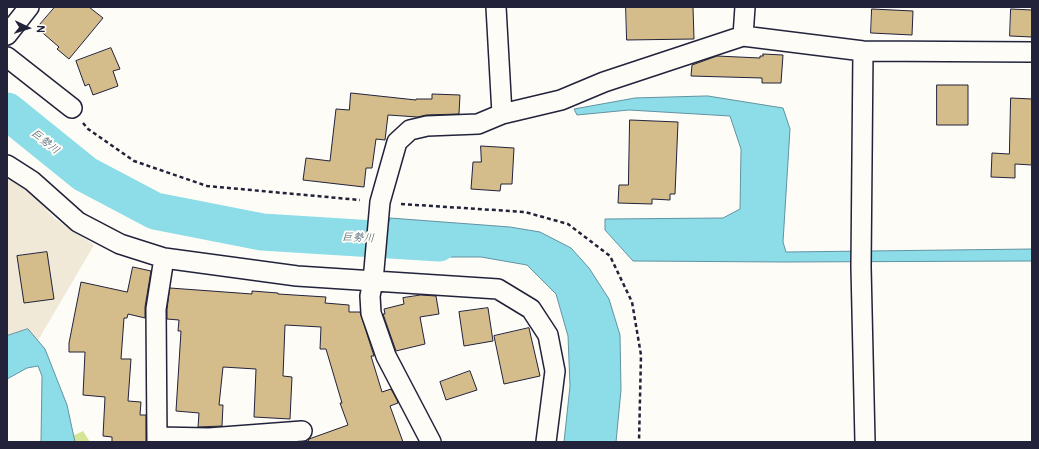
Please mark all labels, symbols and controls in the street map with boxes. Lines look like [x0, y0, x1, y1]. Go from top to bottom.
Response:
north arrow [8, 8, 48, 48]
text: N [34, 25, 47, 33]
water label: 巨勢川 [28, 126, 62, 158]
water label: 巨勢川 [341, 231, 375, 245]

